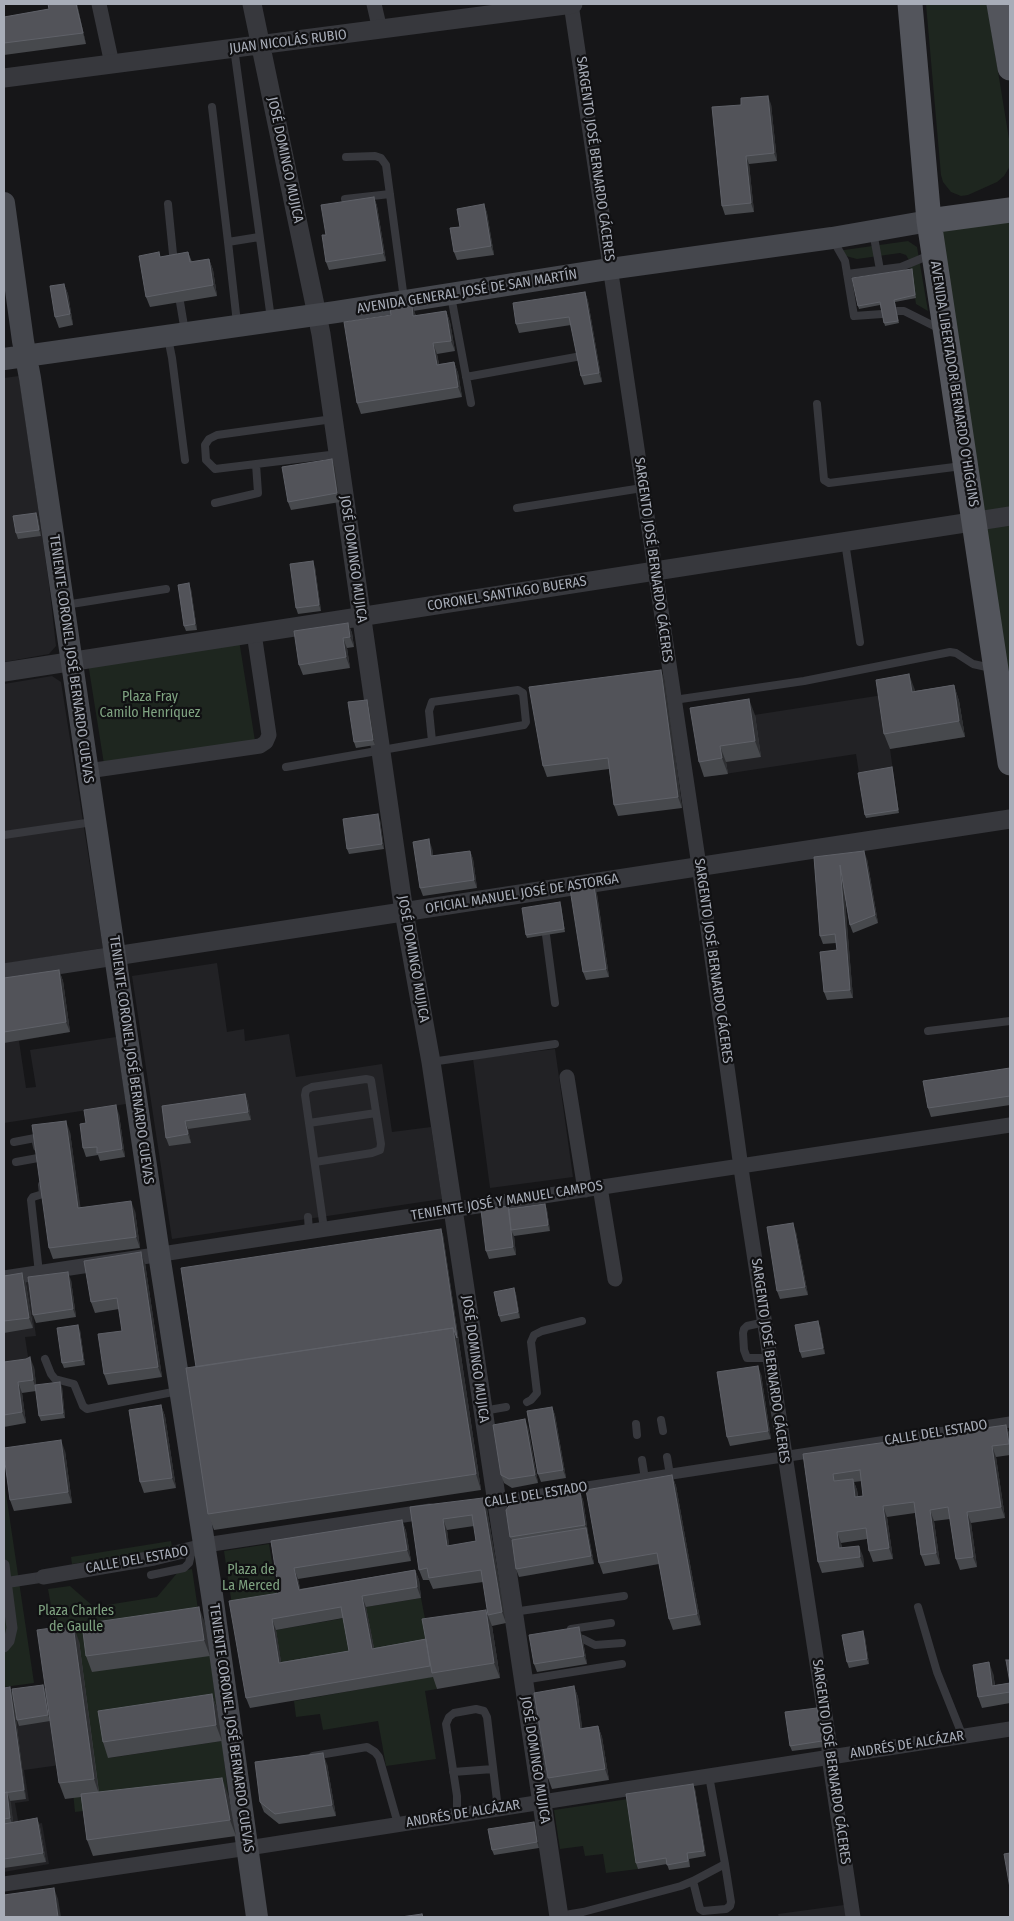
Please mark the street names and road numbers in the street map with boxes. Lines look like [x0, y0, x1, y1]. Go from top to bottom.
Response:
street label: JUAN NICOLÁS RUBIO [228, 26, 348, 58]
street label: SARGENTO JOSÉ BERNARDO CÁCERES [572, 55, 618, 263]
street label: JOSÉ DOMINGO MUJICA [263, 95, 307, 225]
street label: AVENIDA LIBERTADOR BERNARDO O'HIGGINS [926, 260, 982, 508]
street label: AVENIDA GENERAL JOSÉ DE SAN MARTÍN [356, 266, 578, 318]
street label: SARGENTO JOSÉ BERNARDO CÁCERES [630, 456, 676, 664]
street label: JOSÉ DOMINGO MUJICA [336, 494, 370, 624]
street label: TENIENTE CORONEL JOSÉ BERNARDO CUEVAS [45, 534, 97, 784]
street label: CORONEL SANTIAGO BUERAS [426, 573, 588, 615]
street label: SARGENTO JOSÉ BERNARDO CÁCERES [690, 857, 736, 1065]
street label: OFICIAL MANUEL JOSÉ DE ASTORGA [424, 870, 620, 918]
street label: JOSÉ DOMINGO MUJICA [394, 894, 432, 1024]
street label: TENIENTE CORONEL JOSÉ BERNARDO CUEVAS [105, 935, 157, 1185]
street label: TENIENTE JOSÉ Y MANUEL CAMPOS [410, 1178, 604, 1224]
street label: SARGENTO JOSÉ BERNARDO CÁCERES [747, 1257, 793, 1465]
street label: JOSÉ DOMINGO MUJICA [458, 1294, 492, 1424]
street label: CALLE DEL ESTADO [883, 1417, 989, 1449]
street label: CALLE DEL ESTADO [483, 1479, 589, 1511]
street label: CALLE DEL ESTADO [84, 1543, 190, 1577]
street label: TENIENTE CORONEL JOSÉ BERNARDO CUEVAS [205, 1603, 257, 1853]
street label: SARGENTO JOSÉ BERNARDO CÁCERES [808, 1658, 854, 1866]
street label: JOSÉ DOMINGO MUJICA [517, 1695, 553, 1825]
street label: ANDRÉS DE ALCÁZAR [849, 1728, 965, 1762]
street label: ANDRÉS DE ALCÁZAR [405, 1797, 521, 1831]

